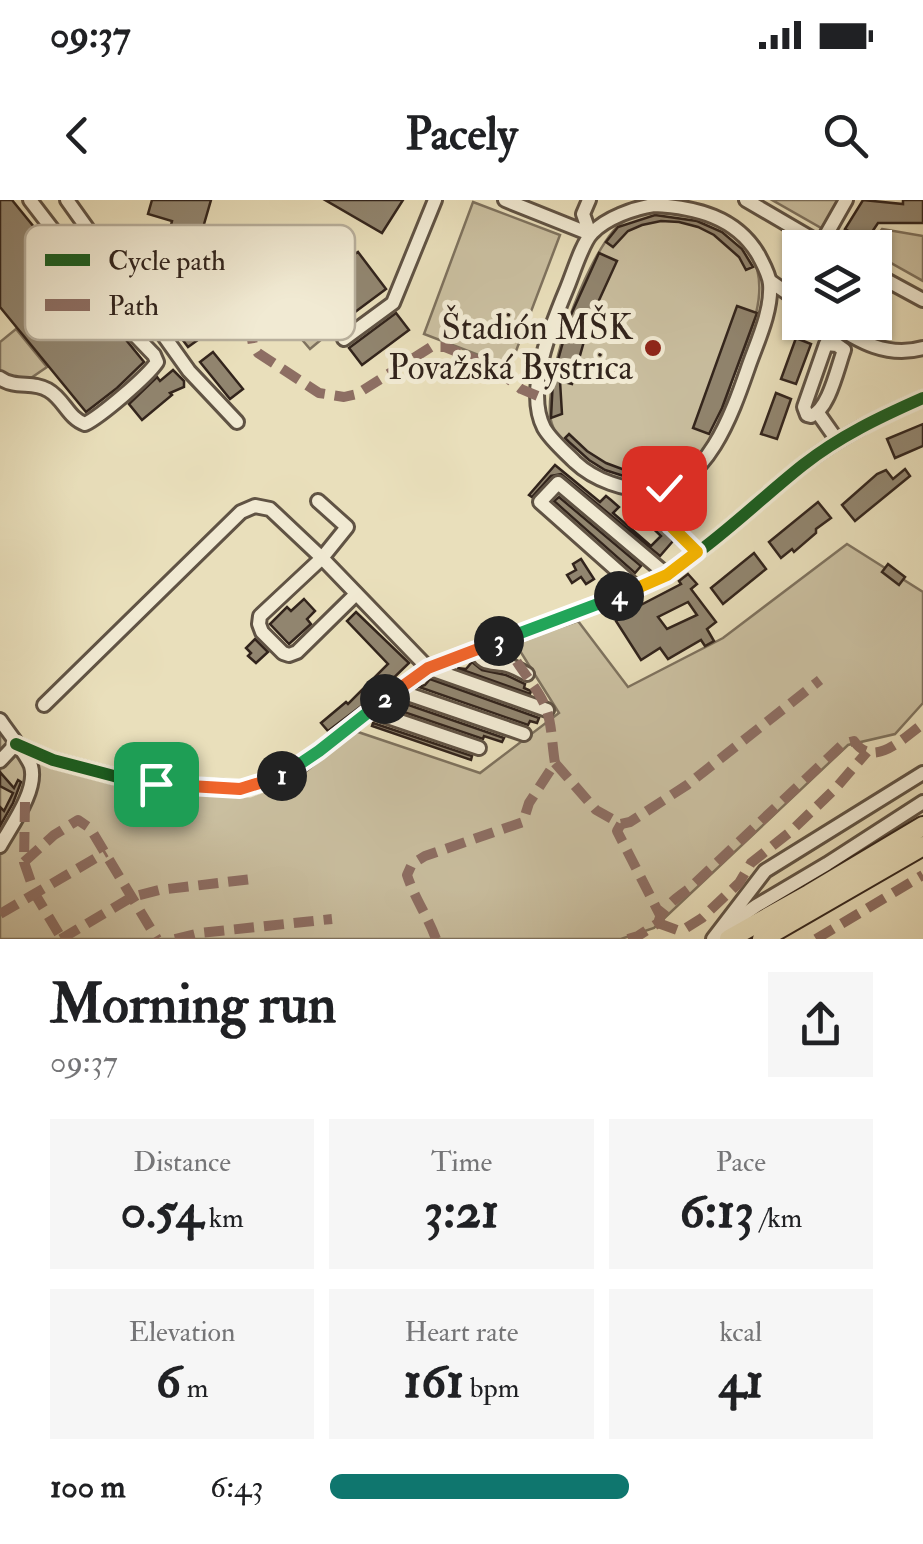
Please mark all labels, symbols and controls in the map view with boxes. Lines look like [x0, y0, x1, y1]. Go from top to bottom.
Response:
text: 09:37 [50, 11, 130, 59]
text: Pacely [406, 107, 517, 163]
icon: back [50, 108, 105, 163]
icon: search [818, 108, 873, 163]
legend [25, 225, 355, 340]
map controls [782, 230, 892, 340]
button: layers [782, 230, 892, 340]
text: Cycle path [108, 244, 226, 279]
text: Path [108, 289, 159, 324]
place label: Štadión MŠK Považská Bystrica [388, 304, 634, 390]
marker: Štadión MŠK Považská Bystrica [642, 337, 664, 359]
pin [622, 446, 707, 531]
icon: check [637, 461, 692, 516]
pin: 4 [594, 571, 644, 621]
text: 4 [611, 578, 627, 613]
pin: 3 [474, 616, 524, 666]
text: 3 [494, 623, 504, 658]
pin: 2 [360, 674, 410, 724]
text: 2 [378, 681, 392, 716]
pin [114, 742, 199, 827]
pin: 1 [257, 751, 307, 801]
icon: arrive [129, 757, 184, 812]
text: 1 [277, 758, 287, 793]
text: Morning run [50, 970, 336, 1039]
button: share [768, 972, 873, 1077]
text: 09:37 [50, 1042, 118, 1082]
text: Distance [133, 1145, 231, 1180]
text: Time [431, 1145, 492, 1180]
text: Pace [716, 1145, 766, 1180]
text: 0.54 [121, 1180, 203, 1243]
text: 3:21 [424, 1180, 499, 1243]
text: 6:13 [679, 1180, 754, 1243]
text: km [203, 1201, 244, 1236]
text: /km [754, 1201, 802, 1236]
text: Elevation [129, 1315, 236, 1350]
text: Heart rate [405, 1315, 518, 1350]
text: kcal [719, 1315, 762, 1350]
text: 6 [156, 1350, 181, 1413]
text: 161 [403, 1350, 464, 1413]
text: 41 [718, 1350, 763, 1413]
text: m [181, 1371, 209, 1406]
text: bpm [464, 1371, 519, 1406]
text: 100 m [50, 1467, 126, 1507]
text: 6:43 [210, 1467, 264, 1507]

